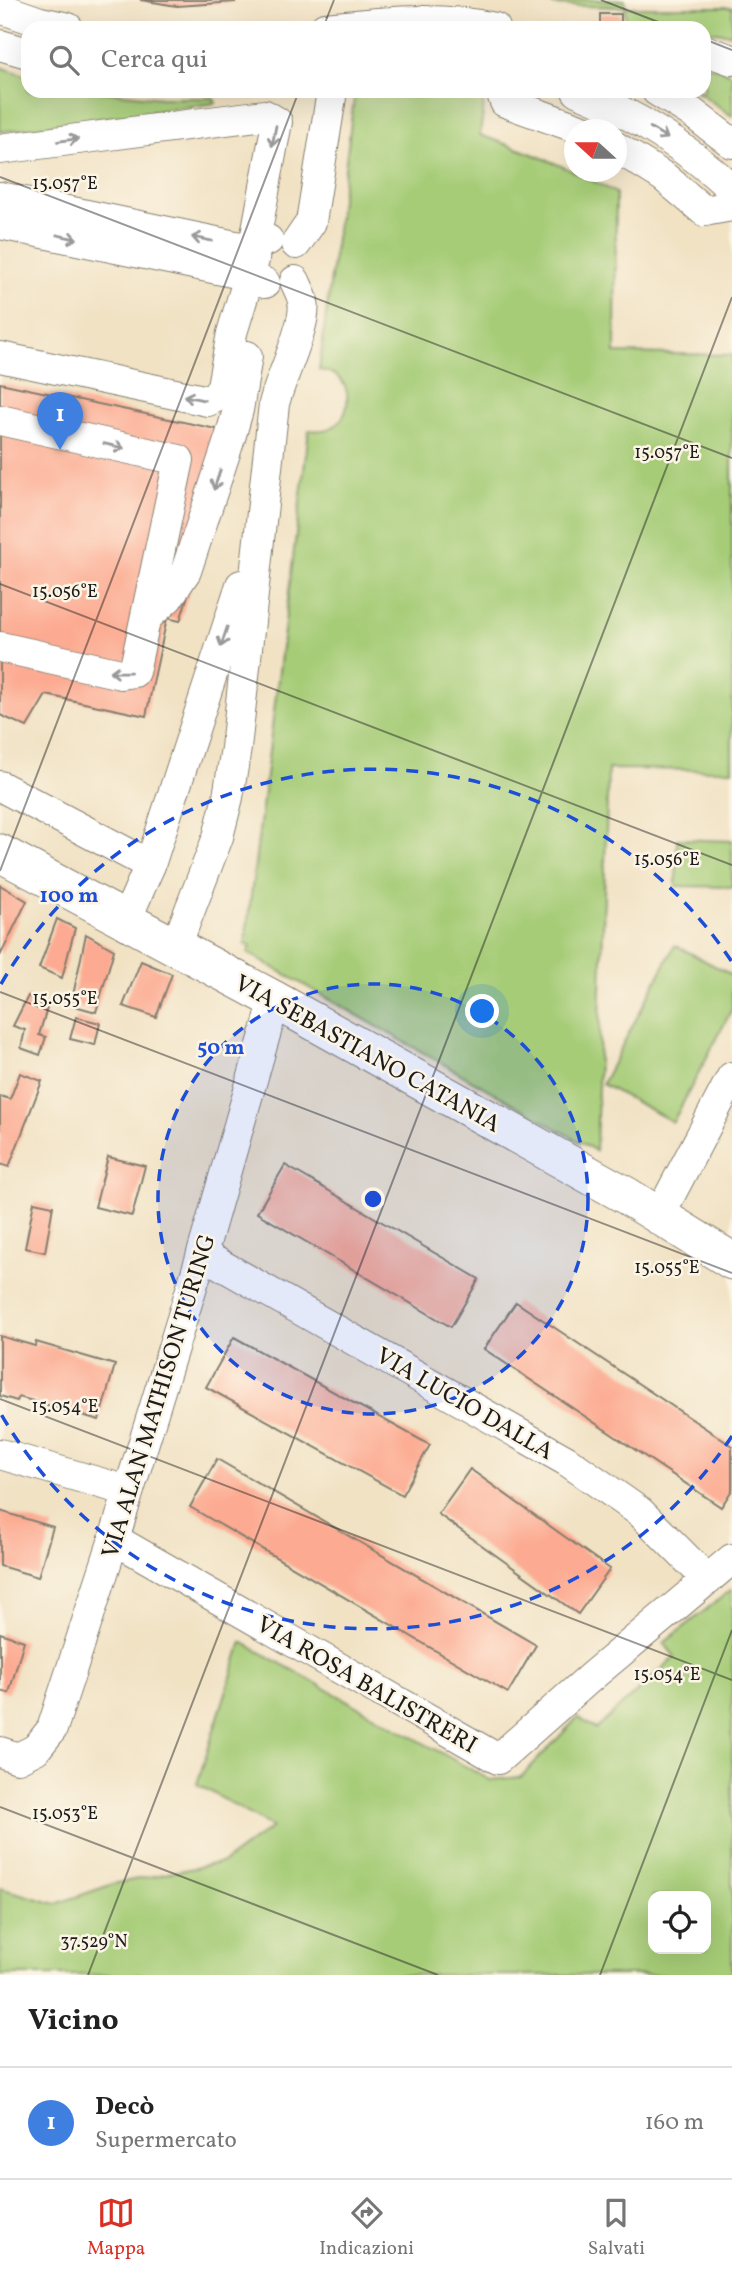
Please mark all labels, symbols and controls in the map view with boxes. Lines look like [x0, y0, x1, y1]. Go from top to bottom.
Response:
search box [21, 21, 711, 98]
icon: search [45, 41, 83, 79]
text: Cerca qui [101, 42, 208, 78]
north arrow [564, 119, 627, 182]
one-way arrow [267, 124, 281, 147]
one-way arrow [649, 127, 669, 141]
one-way arrow [56, 133, 79, 146]
text: 15.057°E [32, 172, 98, 197]
one-way arrow [55, 231, 78, 245]
one-way arrow [191, 232, 214, 246]
one-way arrow [183, 391, 206, 405]
pin: 1 [37, 392, 83, 450]
one-way arrow [102, 439, 125, 453]
text: 15.057°E [634, 441, 700, 466]
one-way arrow [209, 469, 222, 491]
text: 15.056°E [32, 580, 98, 605]
one-way arrow [217, 625, 229, 647]
one-way arrow [109, 665, 132, 679]
text: 15.056°E [634, 848, 700, 873]
text: 100 m [39, 882, 99, 911]
street label: VIA SEBASTIANO CATANIA [228, 967, 506, 1142]
text: 15.055°E [32, 987, 98, 1012]
your location [465, 994, 499, 1028]
text: 50 m [197, 1034, 245, 1063]
centre of rings [361, 1187, 385, 1211]
street label: VIA ALAN MATHISON TURING [94, 1230, 225, 1563]
text: 15.055°E [634, 1256, 700, 1281]
street label: VIA LUCIO DALLA [369, 1340, 559, 1470]
text: 15.054°E [32, 1395, 99, 1420]
street label: VIA ROSA BALISTRERI [249, 1608, 483, 1763]
text: 15.054°E [634, 1663, 701, 1688]
text: 15.053°E [32, 1802, 98, 1827]
map controls [648, 1891, 711, 1954]
button: locate [648, 1891, 711, 1954]
text: 37.529°N [60, 1930, 128, 1955]
text: Vicino [28, 2000, 119, 2042]
text: Decò [95, 2089, 154, 2125]
text: 1 [46, 2107, 56, 2139]
text: 160 m [645, 2107, 704, 2139]
text: Supermercato [95, 2125, 237, 2157]
tab: Mappa [87, 2194, 145, 2262]
tab: Indicazioni [319, 2194, 414, 2262]
tab: Salvati [588, 2194, 645, 2262]

